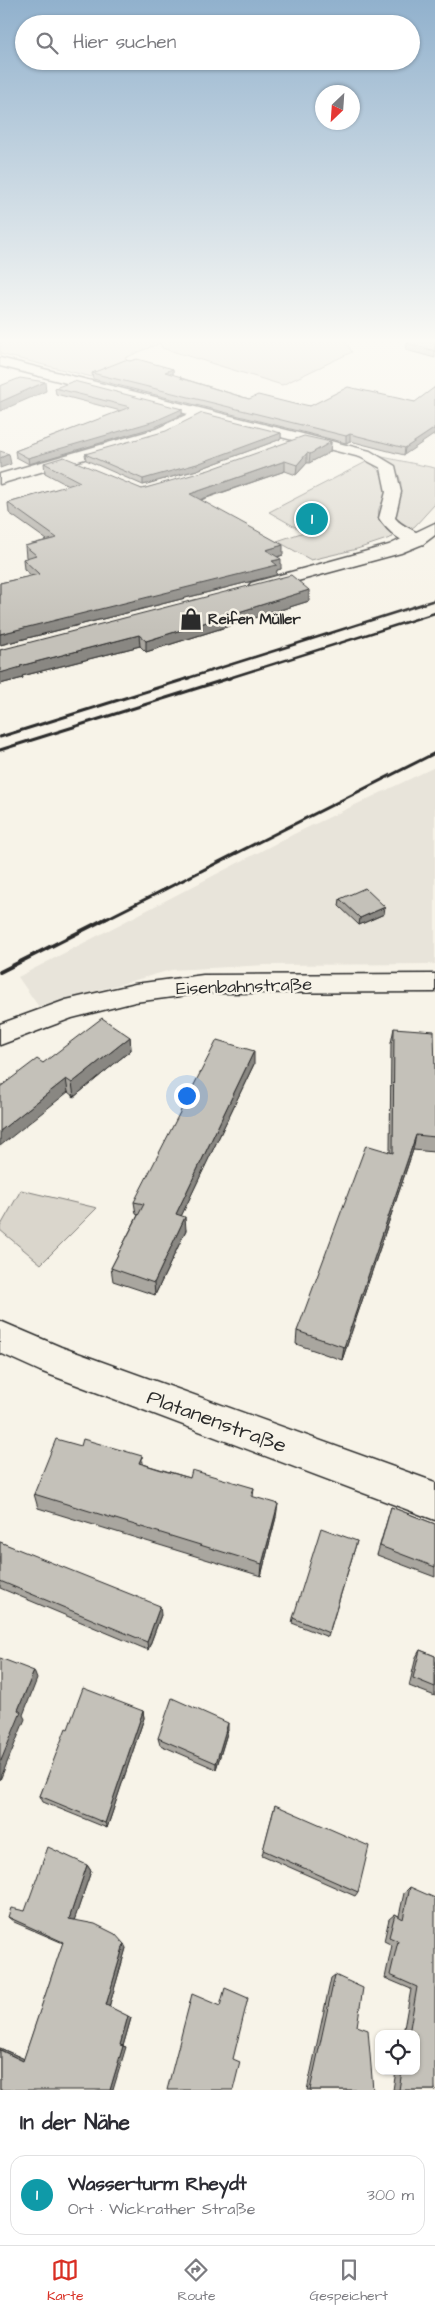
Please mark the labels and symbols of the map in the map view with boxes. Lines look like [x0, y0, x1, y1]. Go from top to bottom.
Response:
north arrow [315, 85, 360, 130]
pin: 1 [296, 500, 328, 538]
shop icon: Reifen Müller [178, 606, 204, 632]
place label: Reifen Müller [208, 609, 301, 630]
street label: Eisenbahnstraße [175, 972, 313, 1001]
your location [174, 1083, 200, 1109]
street label: Platanenstraße [143, 1383, 291, 1460]

